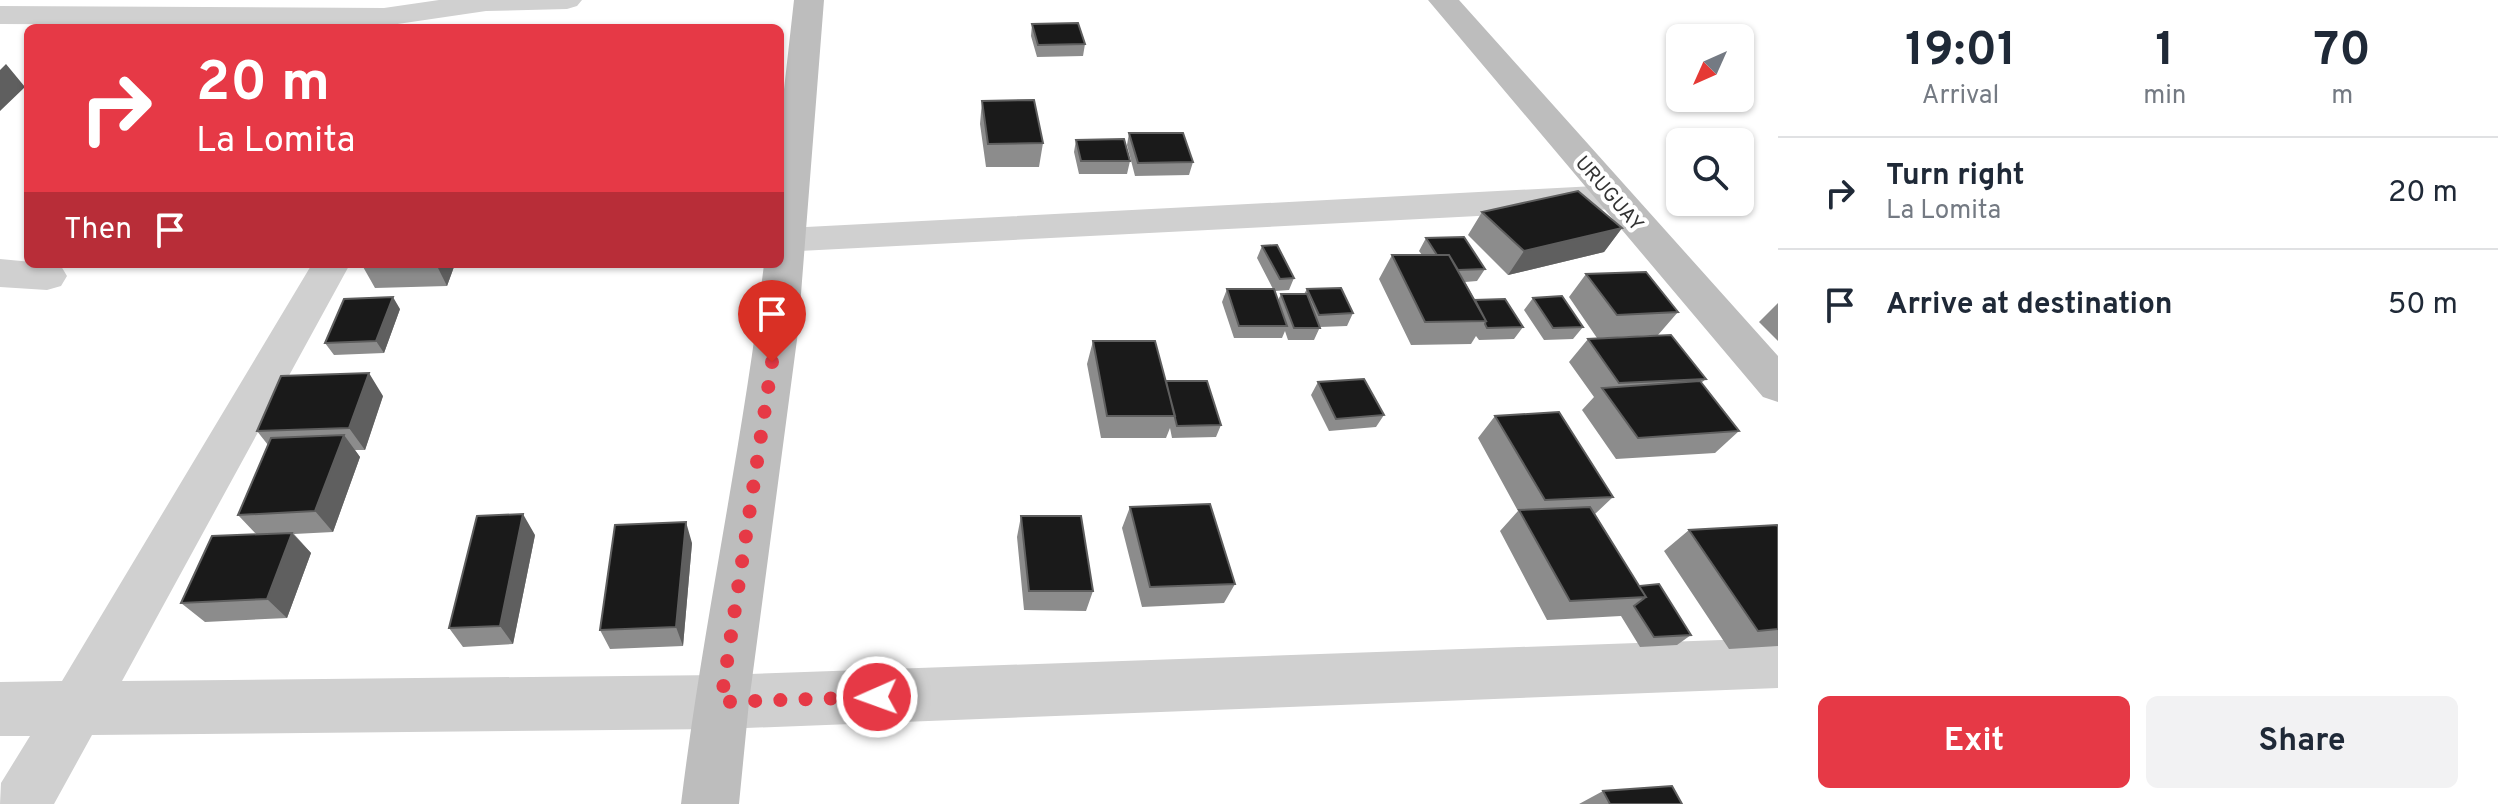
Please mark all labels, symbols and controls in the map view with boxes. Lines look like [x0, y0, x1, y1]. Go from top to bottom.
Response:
text: 19:01 [1905, 22, 2016, 82]
text: 1 [2155, 22, 2174, 82]
text: 70 [2314, 22, 2371, 82]
north arrow [1666, 24, 1754, 112]
map controls [1666, 24, 1754, 216]
text: 20 m [196, 50, 330, 120]
icon: right [64, 56, 168, 160]
text: Arrival [1922, 80, 1999, 113]
text: min [2143, 80, 2186, 113]
text: m [2331, 80, 2353, 113]
text: La Lomita [196, 119, 355, 165]
button: search [1666, 128, 1754, 216]
street label: URUGUAY [1569, 151, 1649, 238]
text: Turn right [1886, 158, 2024, 195]
icon: right [1818, 171, 1862, 215]
text: 20 m [2388, 175, 2458, 212]
text: La Lomita [1886, 195, 2001, 228]
icon: arrive [148, 208, 192, 252]
text: Then [64, 212, 132, 249]
pin [738, 280, 806, 362]
icon: arrive [1818, 283, 1862, 327]
text: Arrive at destination [1886, 287, 2172, 324]
text: 50 m [2388, 287, 2458, 324]
icon: arrive [750, 292, 794, 336]
position arrow [835, 655, 919, 739]
button: Exit [1818, 696, 2130, 788]
button: Share [2146, 696, 2458, 788]

